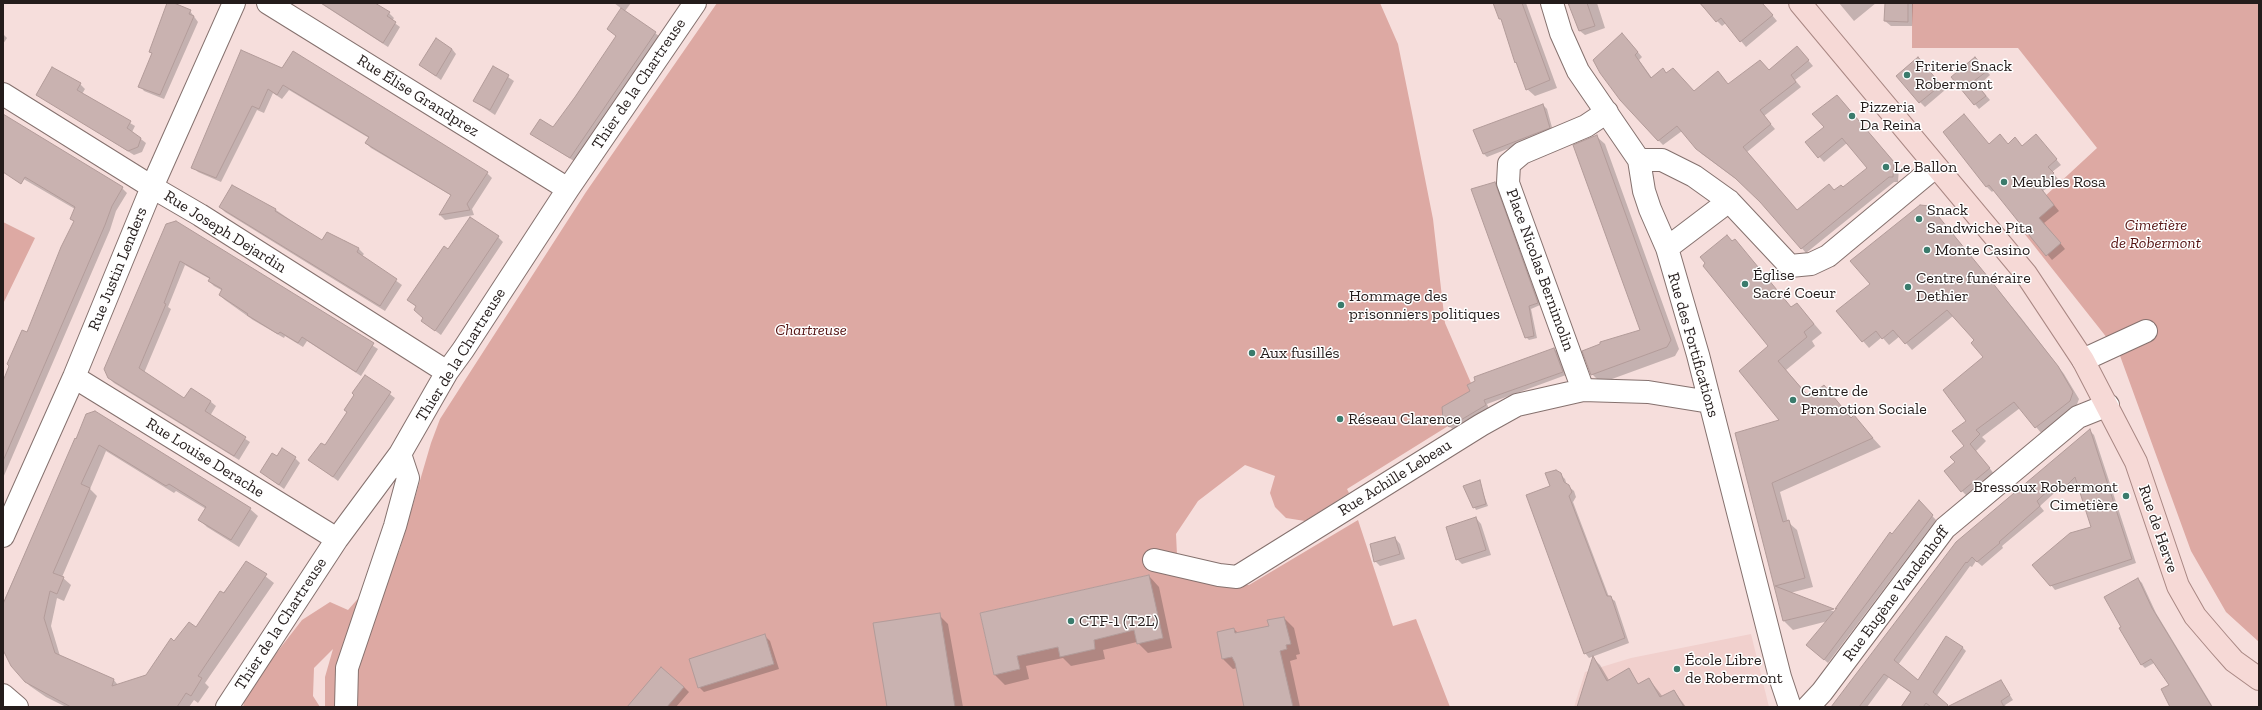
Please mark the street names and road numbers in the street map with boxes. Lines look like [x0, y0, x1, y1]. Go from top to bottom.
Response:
street label: Thier de la Chartreuse [588, 15, 690, 153]
street label: Rue Élise Grandprez [353, 51, 483, 141]
street label: Place Nicolas Bernimolin [1502, 186, 1578, 354]
street label: Rue Joseph Dejardin [160, 187, 290, 277]
street label: Rue Justin Lenders [84, 204, 152, 334]
street label: Rue des Fortifications [1663, 270, 1723, 420]
street label: Thier de la Chartreuse [412, 285, 510, 425]
street label: Rue Louise Derache [142, 414, 268, 502]
street label: Rue Achille Lebeau [1335, 436, 1455, 520]
street label: Rue de Herve [2134, 483, 2182, 575]
street label: Rue Eugène Vandenhoff [1839, 523, 1953, 665]
street label: Thier de la Chartreuse [231, 554, 331, 694]

